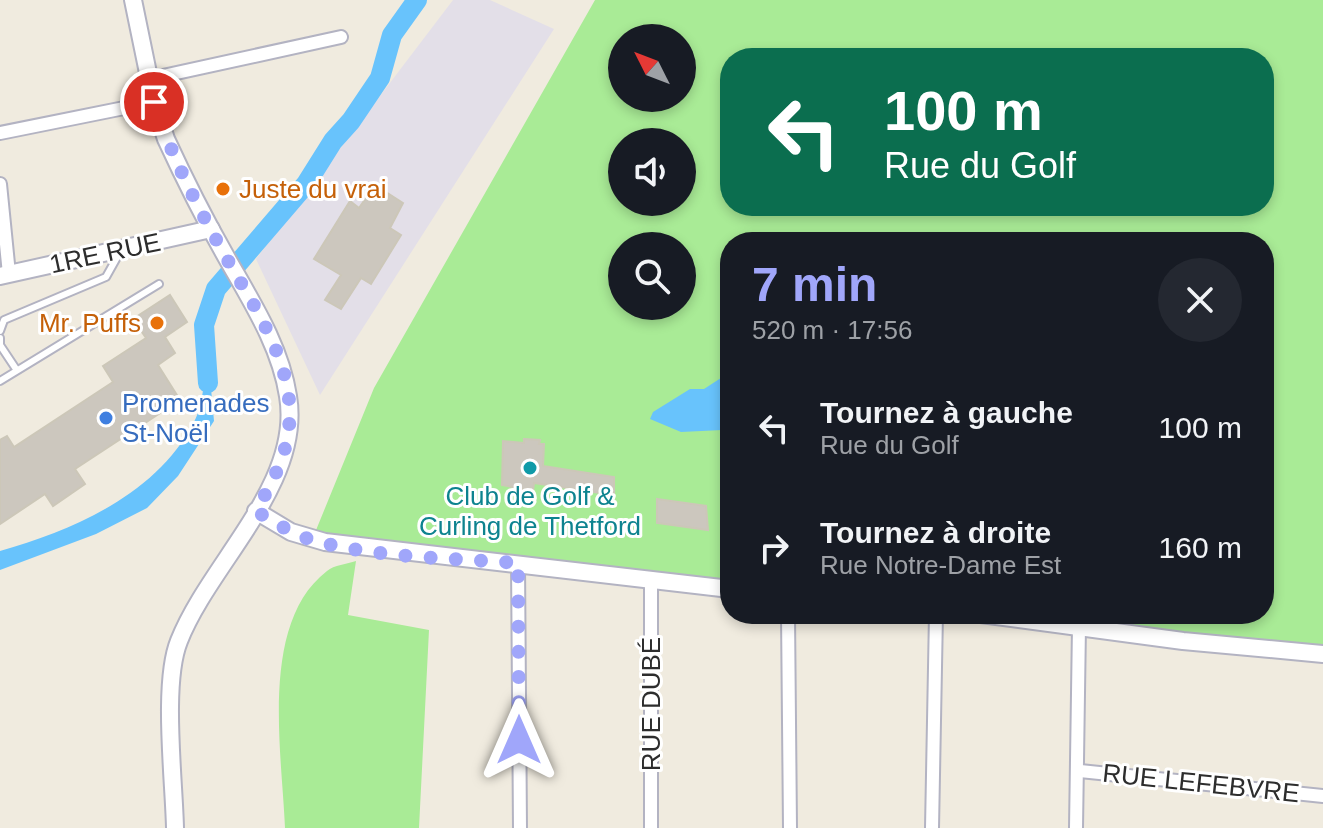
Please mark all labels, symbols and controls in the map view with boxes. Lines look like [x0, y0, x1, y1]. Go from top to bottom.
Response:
north arrow [608, 24, 696, 112]
map controls [608, 24, 696, 320]
pin [120, 68, 188, 136]
text: 100 m [884, 79, 1043, 142]
icon: arrive [132, 80, 176, 124]
icon: left [752, 80, 856, 184]
button: sound [608, 128, 696, 216]
text: Rue du Golf [884, 145, 1076, 186]
place label: Juste du vrai [239, 174, 386, 204]
marker: Juste du vrai [214, 180, 232, 198]
street label: 1RE RUE [47, 227, 163, 279]
button: search [608, 232, 696, 320]
text: 7 min [752, 258, 877, 311]
button: close [1158, 258, 1242, 342]
place label: Mr. Puffs [39, 308, 141, 338]
marker: Mr. Puffs [148, 314, 166, 332]
text: 520 m · 17:56 [752, 315, 912, 345]
place label: Promenades St-Noël [122, 388, 269, 448]
text: Tournez à gauche [820, 396, 1073, 429]
icon: left [752, 406, 796, 450]
marker: Promenades St-Noël [97, 409, 115, 427]
text: 100 m [1159, 411, 1242, 444]
text: Rue du Golf [820, 430, 959, 460]
marker: Club de Golf & Curling de Thetford [521, 459, 539, 477]
place label: Club de Golf & Curling de Thetford [419, 481, 641, 541]
text: Tournez à droite [820, 516, 1051, 549]
icon: right [752, 526, 796, 570]
text: 160 m [1159, 531, 1242, 564]
text: Rue Notre-Dame Est [820, 550, 1061, 580]
street label: RUE DUBÉ [636, 637, 666, 771]
position arrow [477, 698, 561, 782]
street label: RUE LEFEBVRE [1101, 758, 1301, 808]

